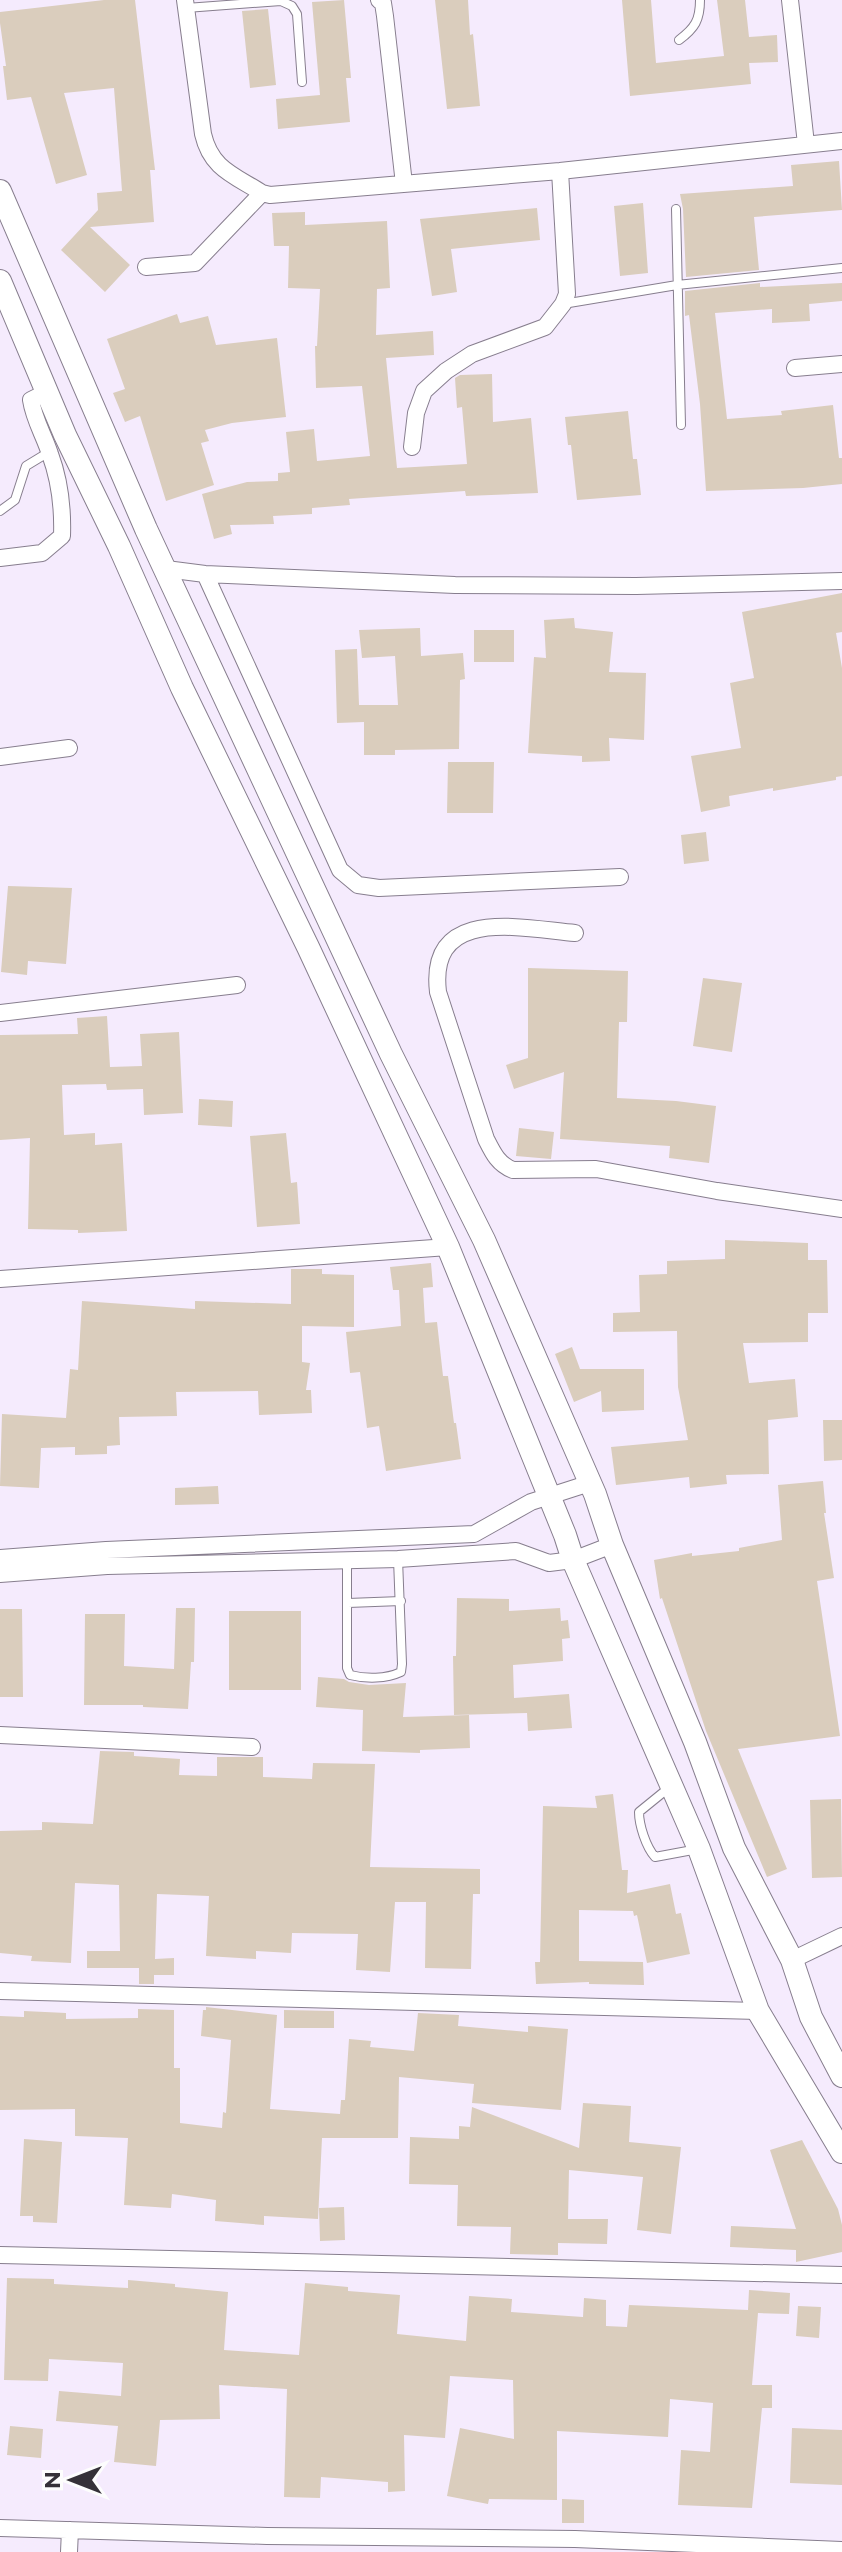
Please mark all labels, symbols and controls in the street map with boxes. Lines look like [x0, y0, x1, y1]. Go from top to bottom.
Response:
north arrow [32, 2440, 112, 2520]
text: N [39, 2471, 66, 2489]

